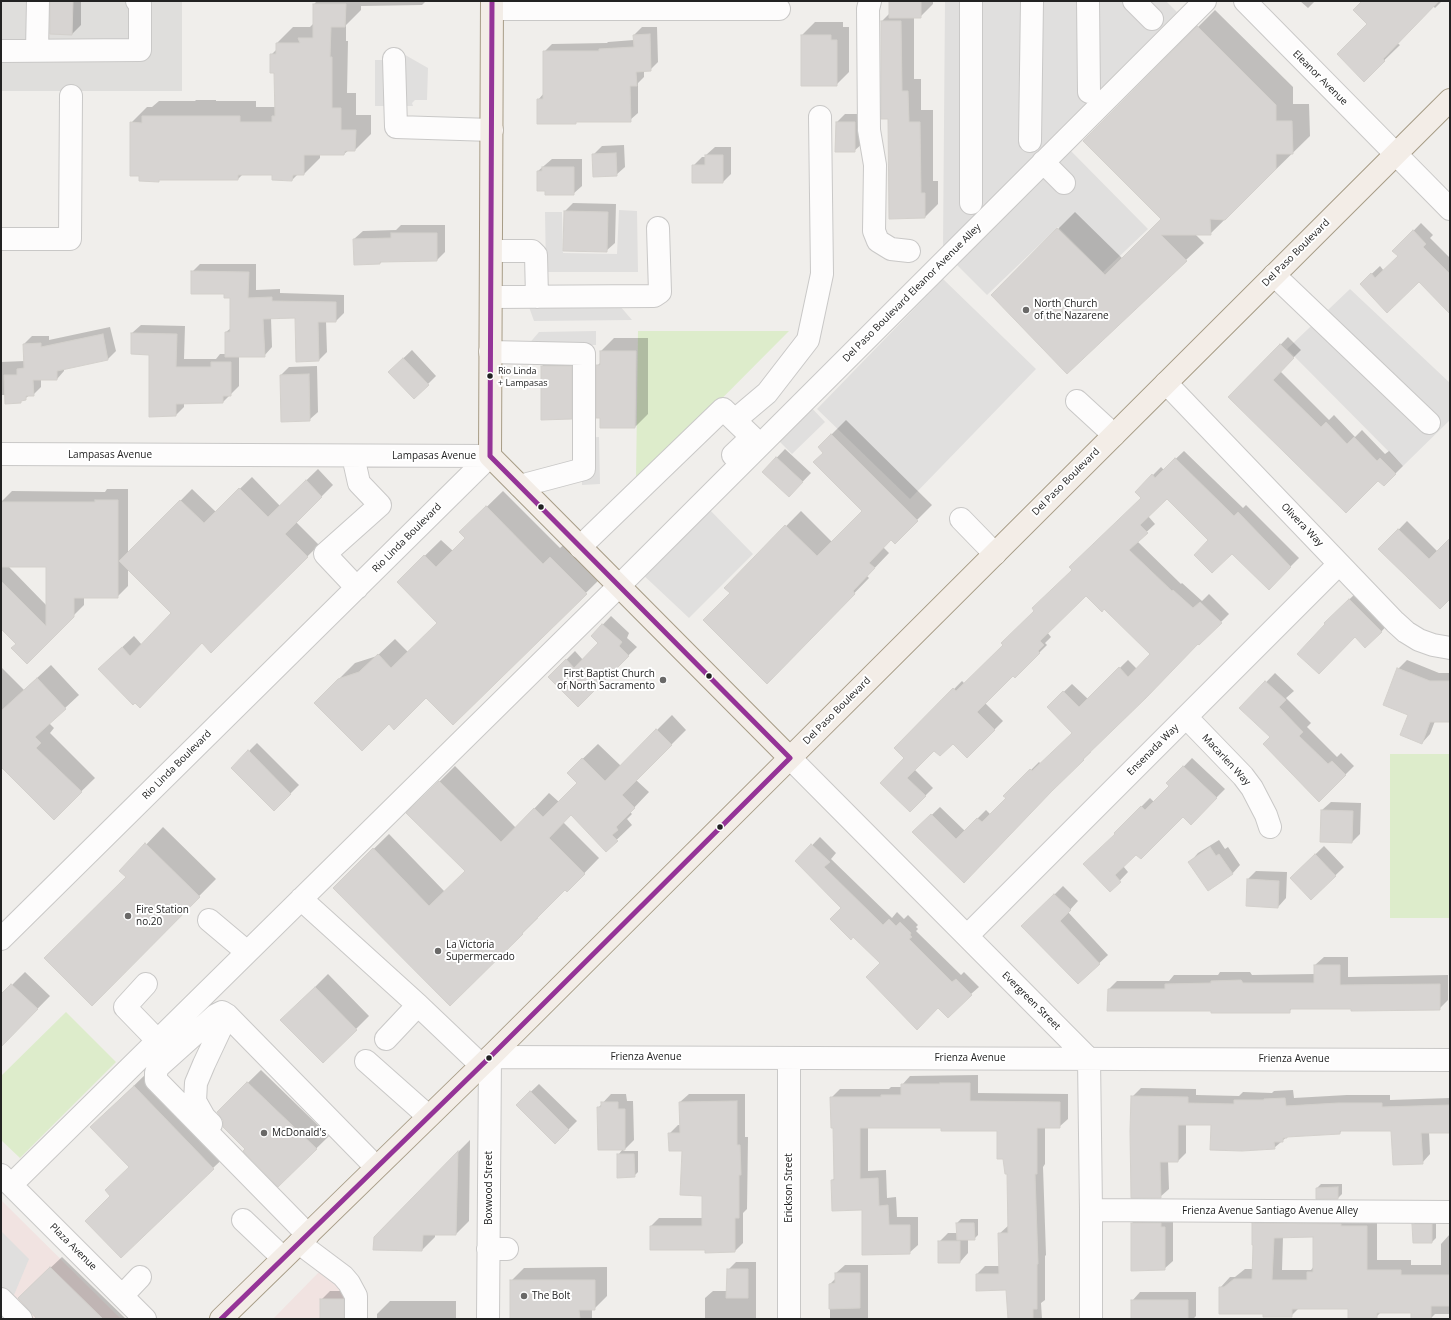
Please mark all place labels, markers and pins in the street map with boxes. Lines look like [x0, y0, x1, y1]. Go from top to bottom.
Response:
place label: North Church of the Nazarene [1034, 298, 1109, 322]
marker: North Church of the Nazarene [1021, 305, 1031, 315]
place label: Rio Linda + Lampasas [498, 366, 548, 387]
marker: Rio Linda + Lampasas [485, 371, 495, 381]
unlabelled marker [536, 502, 546, 512]
place label: First Baptist Church of North Sacramento [557, 668, 655, 692]
unlabelled marker [704, 671, 714, 681]
marker: First Baptist Church of North Sacramento [658, 675, 668, 685]
unlabelled marker [715, 822, 725, 832]
place label: Fire Station no.20 [136, 904, 189, 928]
marker: Fire Station no.20 [123, 911, 133, 921]
place label: La Victoria Supermercado [446, 939, 515, 962]
marker: La Victoria Supermercado [433, 946, 443, 956]
unlabelled marker [484, 1053, 494, 1063]
place label: McDonald's [272, 1127, 326, 1139]
marker: McDonald's [259, 1128, 269, 1138]
place label: The Bolt [532, 1290, 570, 1302]
marker: The Bolt [519, 1291, 529, 1301]

